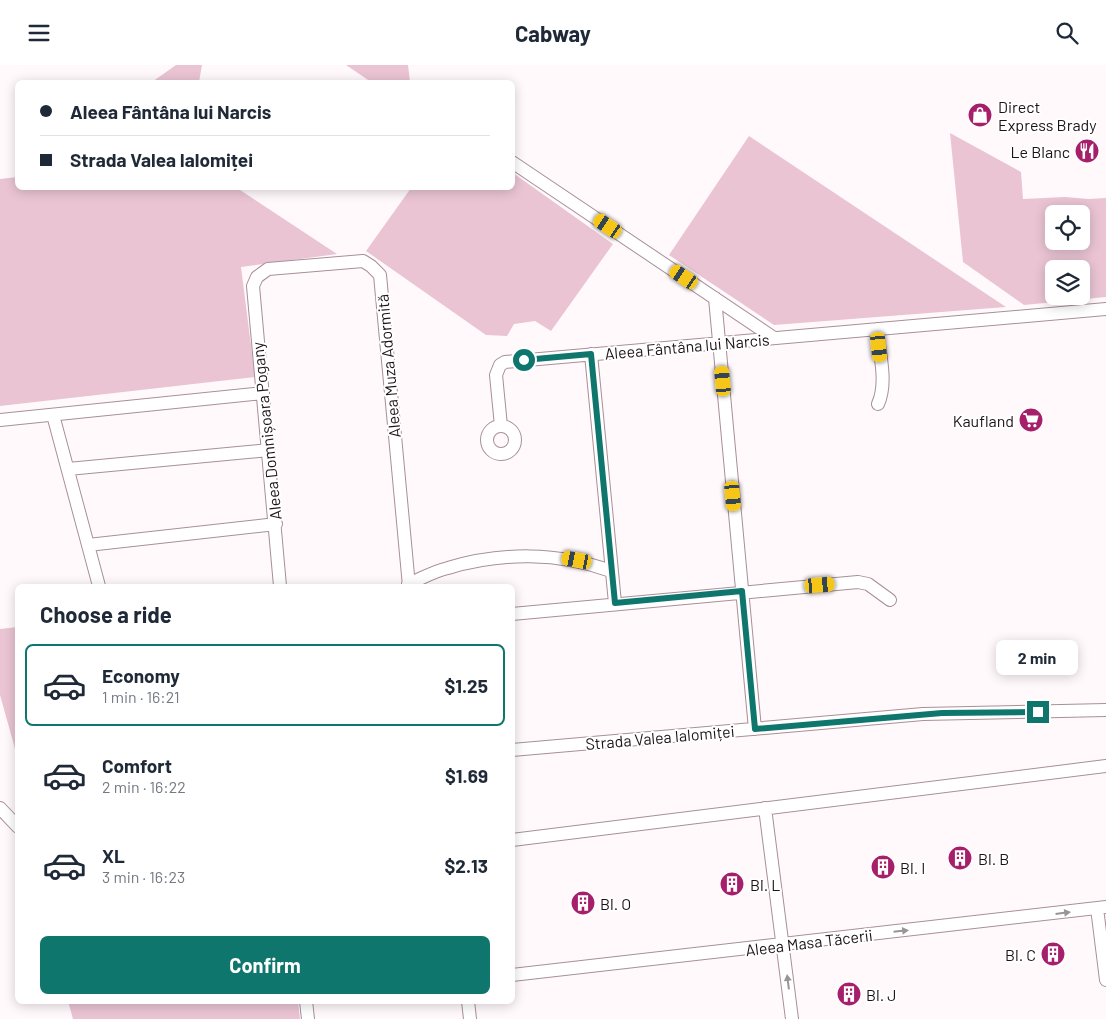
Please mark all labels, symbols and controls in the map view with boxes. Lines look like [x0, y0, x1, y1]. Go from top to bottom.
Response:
icon: menu [25, 19, 53, 47]
icon: search [1053, 19, 1081, 47]
text: Cabway [515, 20, 591, 46]
place label: Direct Express Brady [998, 97, 1097, 134]
text: Aleea Fântâna lui Narcis [70, 100, 271, 123]
shop icon: Direct Express Brady [967, 102, 993, 128]
restaurant icon: Le Blanc [1074, 138, 1100, 164]
place label: Le Blanc [1010, 142, 1070, 161]
text: Strada Valea Ialomiței [70, 148, 253, 171]
map controls [1045, 205, 1090, 305]
button: locate [1045, 205, 1090, 250]
car [591, 211, 624, 241]
button: layers [1045, 260, 1090, 305]
car [667, 262, 700, 292]
street label: Aleea Muza Adormită [372, 293, 404, 439]
street label: Aleea Fântâna lui Narcis [604, 329, 770, 363]
car [869, 331, 888, 363]
street label: Aleea Domnișoara Pogany [247, 341, 285, 521]
route start [513, 349, 535, 371]
car [714, 365, 731, 397]
supermarket icon: Kaufland [1018, 407, 1044, 433]
place label: Kaufland [953, 411, 1014, 430]
car [724, 480, 741, 512]
car [560, 550, 593, 570]
car [804, 576, 835, 594]
text: Choose a ride [40, 601, 172, 627]
callout: 2 min [997, 639, 1079, 675]
text: 2 min [1018, 648, 1056, 667]
icon: car [42, 663, 87, 708]
text: Economy [102, 664, 180, 687]
text: $1.25 [444, 674, 488, 697]
text: 1 min · 16:21 [102, 687, 180, 706]
route end [1027, 701, 1049, 723]
street label: Strada Valea Ialomiței [585, 721, 735, 753]
icon: car [42, 753, 87, 798]
text: Comfort [102, 754, 172, 777]
text: $1.69 [445, 764, 488, 787]
text: 2 min · 16:22 [102, 777, 186, 796]
icon: car [42, 843, 87, 888]
text: XL [102, 844, 125, 867]
building icon: Bl. B [947, 845, 973, 871]
place label: Bl. B [978, 849, 1009, 868]
text: $2.13 [444, 854, 488, 877]
building icon: Bl. I [870, 854, 896, 880]
place label: Bl. I [900, 858, 926, 877]
text: 3 min · 16:23 [102, 867, 185, 886]
building icon: Bl. L [719, 871, 745, 897]
place label: Bl. L [750, 875, 780, 894]
building icon: Bl. O [570, 890, 596, 916]
place label: Bl. O [600, 894, 631, 913]
one-way arrow [1055, 909, 1071, 917]
street label: Aleea Masa Tăcerii [744, 925, 874, 959]
one-way arrow [893, 927, 909, 935]
button: Confirm [40, 936, 490, 994]
building icon: Bl. C [1040, 941, 1066, 967]
place label: Bl. C [1005, 945, 1036, 964]
one-way arrow [784, 974, 792, 990]
building icon: Bl. J [836, 981, 862, 1007]
place label: Bl. J [866, 985, 897, 1004]

